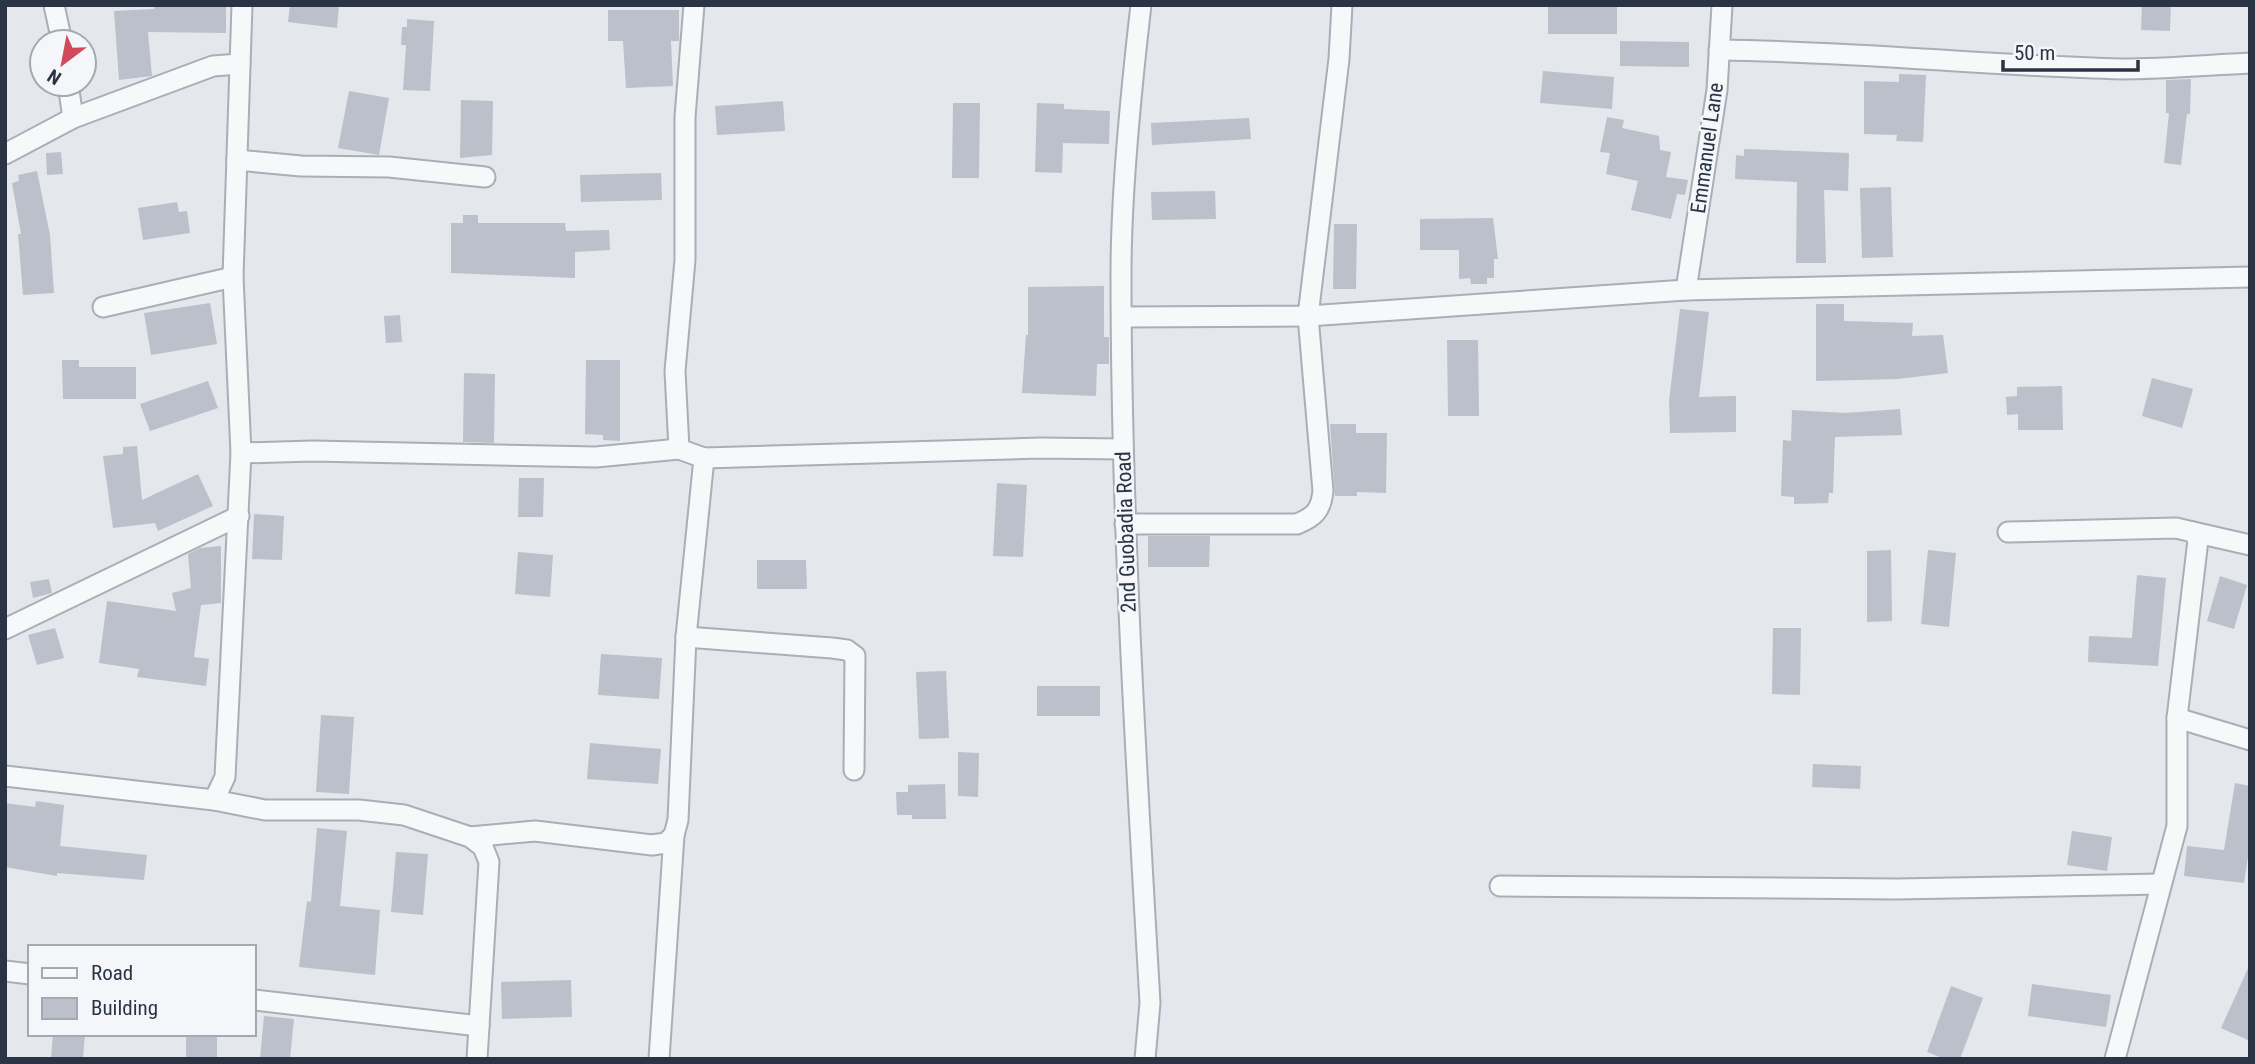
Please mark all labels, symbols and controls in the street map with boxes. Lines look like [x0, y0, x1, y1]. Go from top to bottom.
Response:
north arrow [28, 28, 98, 98]
scale bar [2003, 28, 2138, 72]
text: 50 m [2014, 41, 2055, 65]
text: N [43, 64, 65, 90]
street label: Emmanuel Lane [1686, 81, 1728, 215]
street label: 2nd Guobadia Road [1111, 451, 1141, 613]
legend [28, 945, 256, 1036]
text: Road [91, 961, 133, 985]
text: Building [91, 996, 158, 1020]

